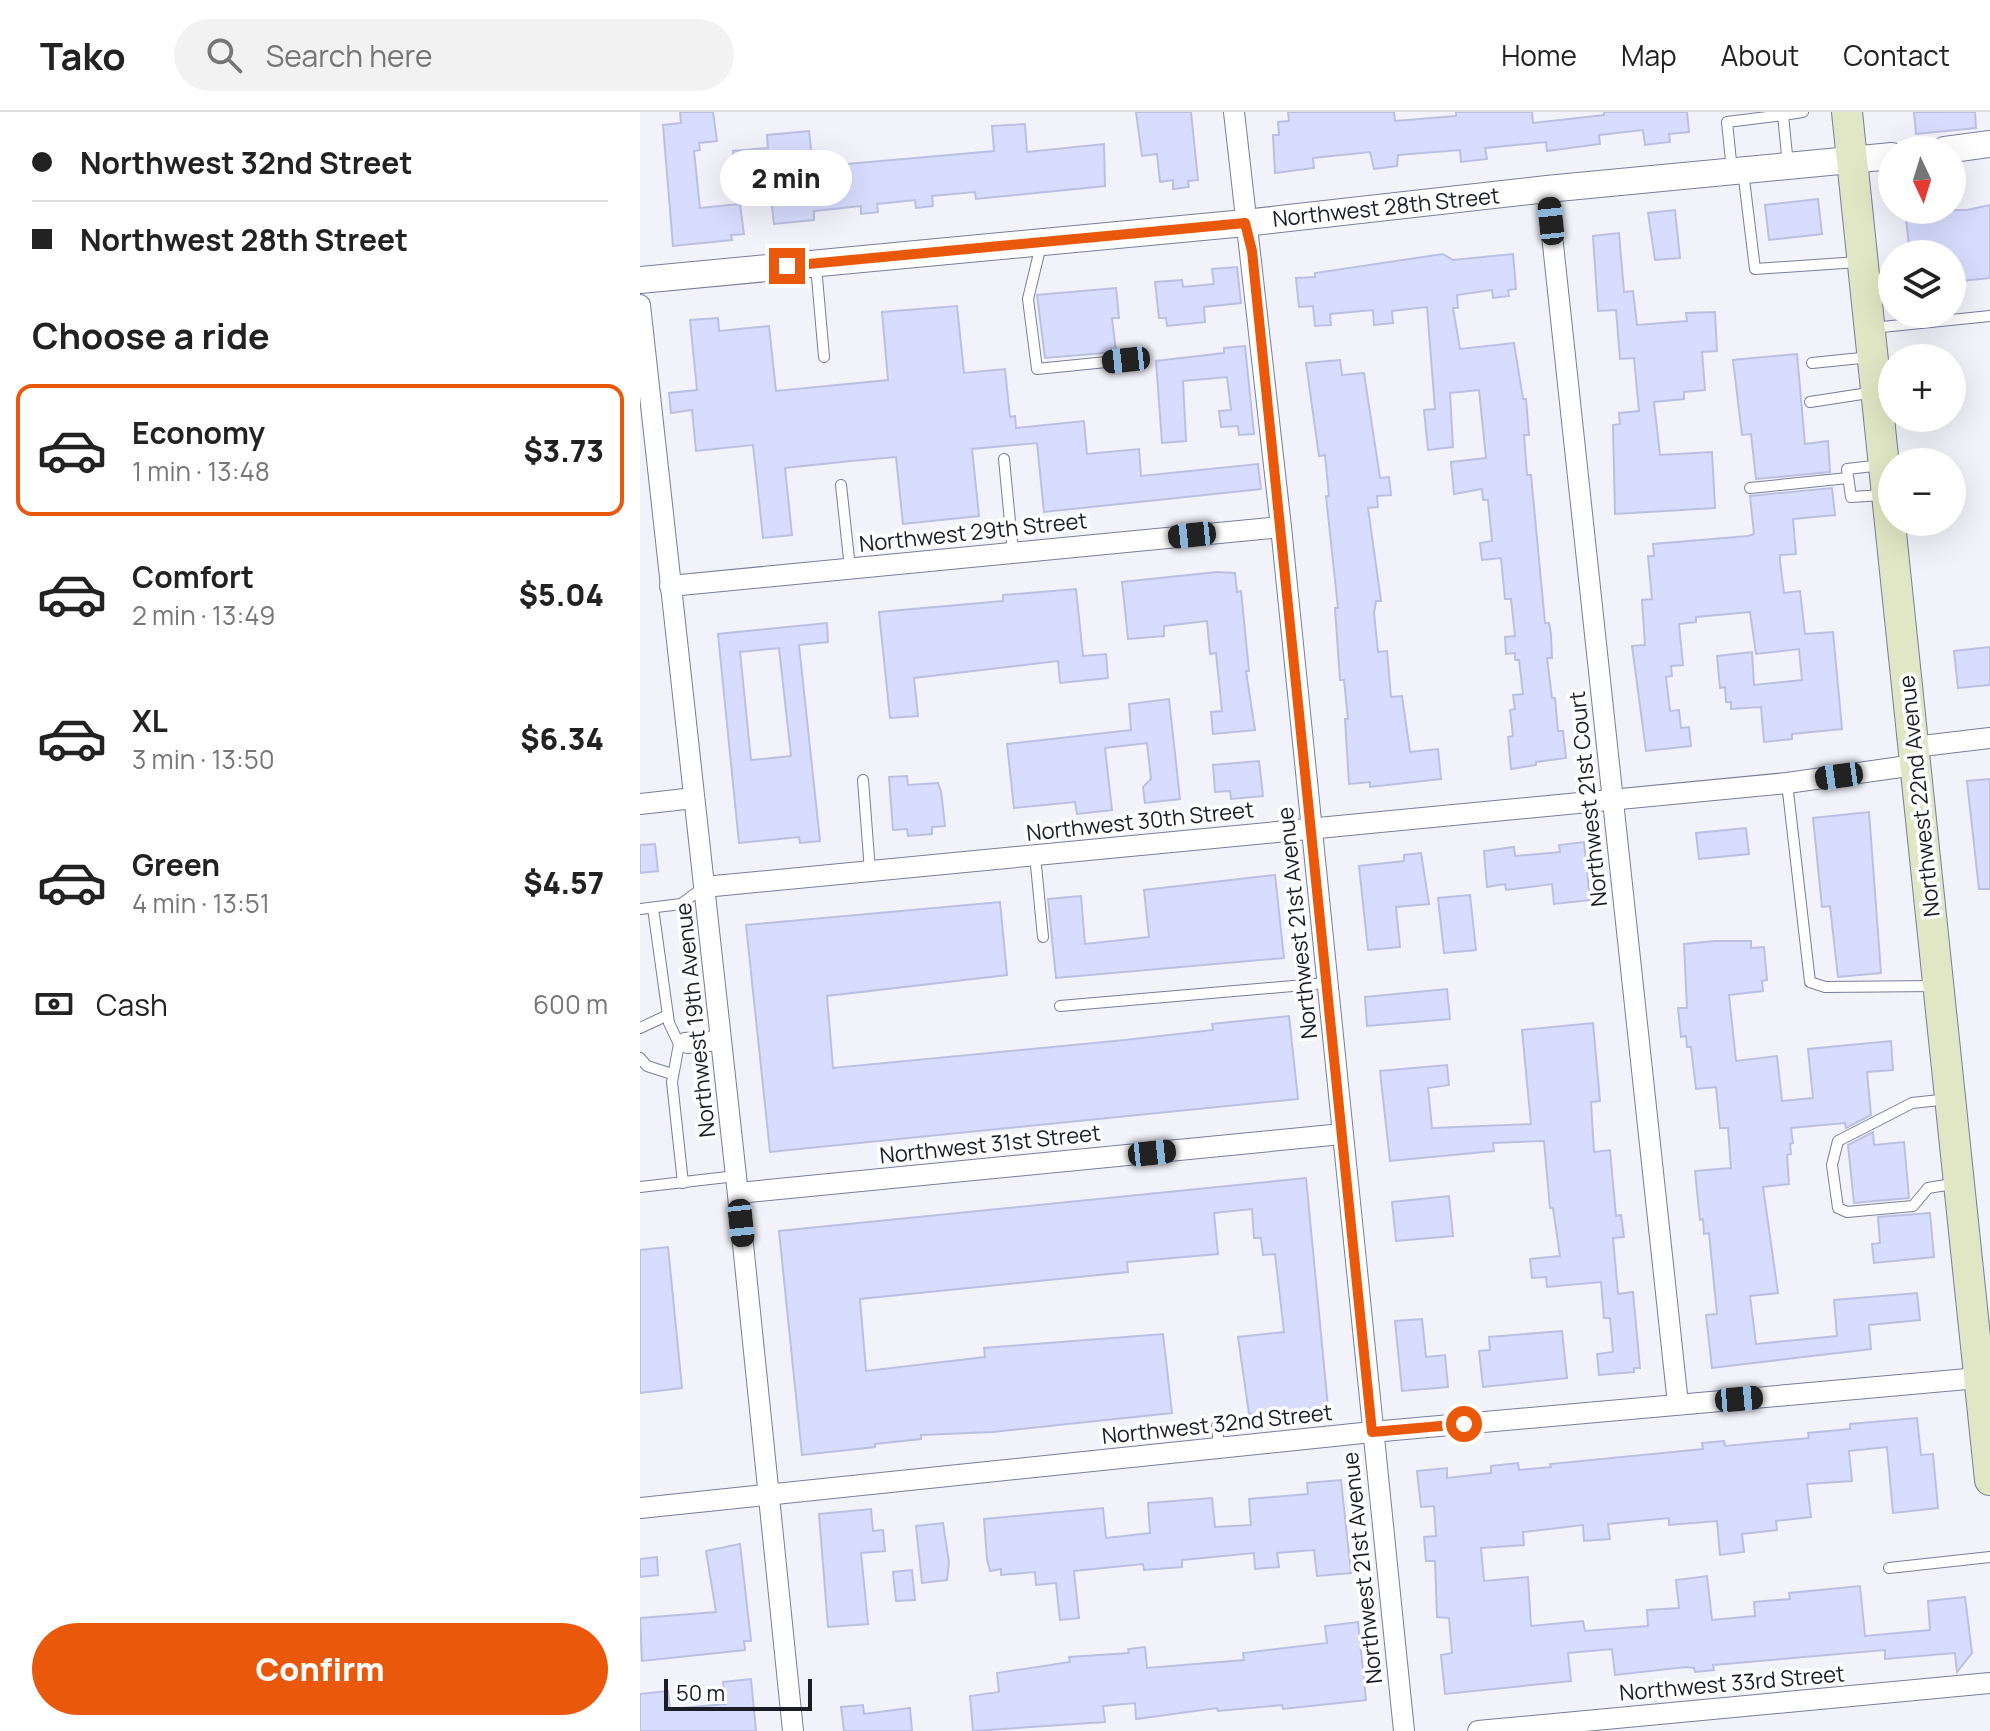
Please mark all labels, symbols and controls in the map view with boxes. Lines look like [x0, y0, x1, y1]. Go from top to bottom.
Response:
search box [174, 19, 734, 91]
text: Tako [40, 29, 126, 81]
icon: search [202, 33, 246, 77]
text: Search here [266, 35, 433, 76]
text: Home [1501, 36, 1577, 74]
text: Map [1621, 36, 1677, 74]
text: About [1721, 36, 1799, 74]
text: Contact [1843, 36, 1950, 74]
north arrow [1878, 136, 1966, 224]
map controls [1878, 136, 1966, 536]
text: Northwest 32nd Street [80, 142, 412, 183]
callout: 2 min [721, 150, 853, 206]
text: 2 min [752, 160, 820, 196]
street label: Northwest 28th Street [1271, 180, 1501, 234]
car [1537, 196, 1565, 246]
text: Northwest 28th Street [80, 219, 408, 260]
button: layers [1878, 240, 1966, 328]
route end [769, 248, 805, 284]
text: Choose a ride [32, 311, 270, 360]
button: + [1878, 344, 1966, 432]
car [1101, 346, 1151, 374]
text: Economy [132, 412, 265, 453]
icon: car [36, 414, 108, 486]
text: $3.73 [523, 430, 604, 471]
button: − [1878, 448, 1966, 536]
text: 1 min · 13:48 [132, 453, 270, 489]
street label: Northwest 29th Street [858, 505, 1089, 559]
car [1167, 521, 1217, 549]
text: Comfort [132, 556, 254, 597]
icon: car [36, 558, 108, 630]
text: $5.04 [519, 574, 604, 615]
text: 2 min · 13:49 [132, 597, 275, 633]
street label: Northwest 22nd Avenue [1891, 674, 1947, 918]
street label: Northwest 21st Court [1562, 690, 1614, 908]
text: XL [132, 700, 168, 741]
icon: car [36, 702, 108, 774]
text: $6.34 [520, 718, 604, 759]
text: 3 min · 13:50 [132, 741, 275, 777]
car [1814, 761, 1864, 791]
street label: Northwest 30th Street [1025, 794, 1255, 848]
street label: Northwest 21st Avenue [1270, 805, 1324, 1041]
text: Green [132, 844, 220, 885]
icon: car [36, 846, 108, 918]
text: $4.57 [523, 862, 604, 903]
text: 4 min · 13:51 [132, 885, 270, 921]
street label: Northwest 19th Avenue [668, 901, 722, 1139]
icon: cash [32, 982, 76, 1026]
text: Cash [96, 984, 168, 1025]
text: 600 m [533, 986, 608, 1022]
street label: Northwest 31st Street [878, 1117, 1102, 1171]
car [1127, 1139, 1177, 1167]
car [727, 1198, 755, 1248]
car [1714, 1385, 1764, 1413]
street label: Northwest 32nd Street [1100, 1397, 1334, 1451]
route start [1446, 1406, 1482, 1442]
street label: Northwest 21st Avenue [1335, 1450, 1389, 1686]
button: Confirm [32, 1623, 608, 1715]
street label: Northwest 33rd Street [1618, 1658, 1846, 1708]
scale bar [664, 1675, 812, 1711]
text: 50 m [676, 1678, 725, 1708]

